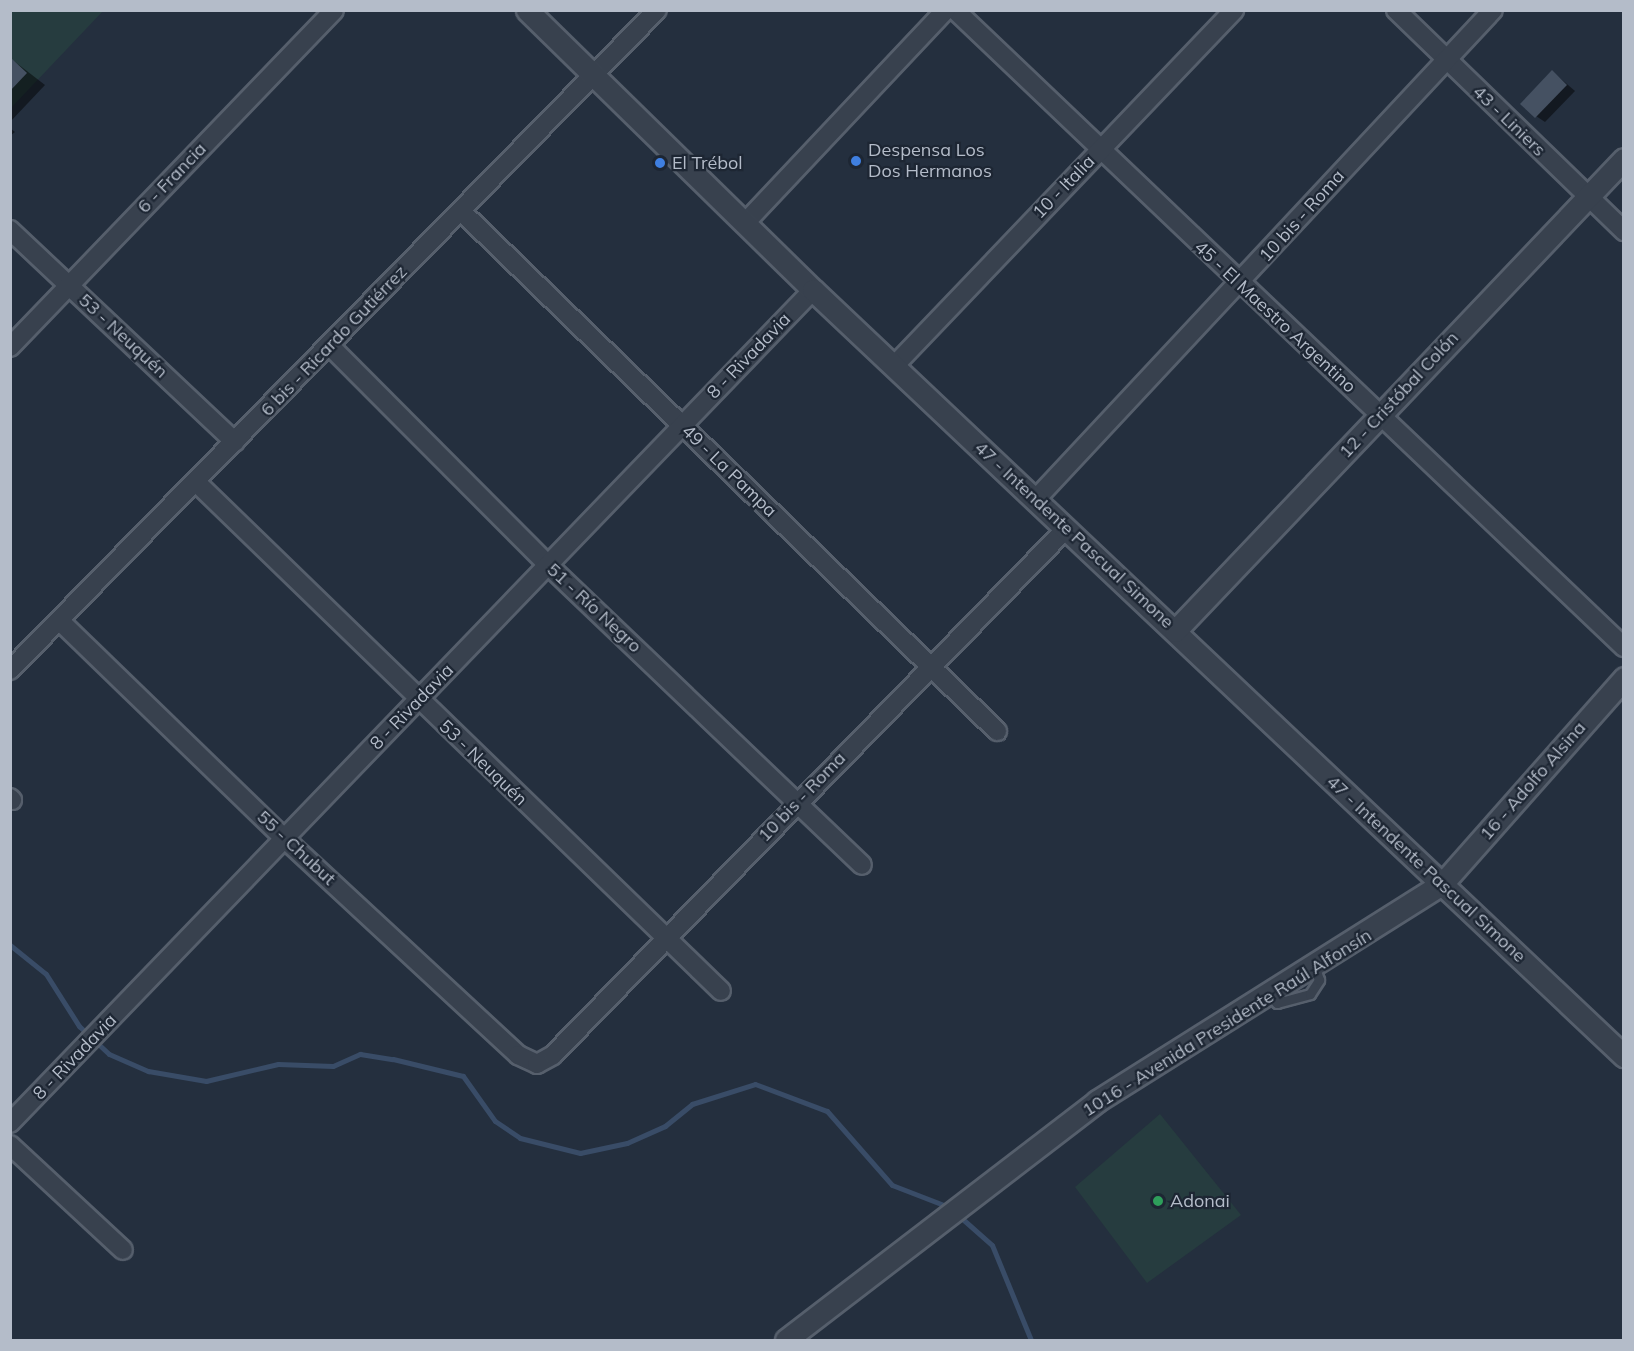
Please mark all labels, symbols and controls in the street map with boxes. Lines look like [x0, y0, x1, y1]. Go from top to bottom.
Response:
street label: 43 - Liniers [1468, 81, 1550, 161]
street label: 6 - Francia [133, 138, 211, 218]
place label: Despensa Los Dos Hermanos [868, 140, 992, 182]
street label: 10 - Italia [1029, 151, 1099, 223]
place label: El Trébol [672, 152, 743, 174]
marker: Despensa Los Dos Hermanos [849, 154, 863, 168]
marker: El Trébol [653, 156, 667, 170]
street label: 10 bis - Roma [1255, 165, 1349, 267]
street label: 45 - El Maestro Argentino [1190, 236, 1360, 398]
street label: 6 bis - Ricardo Gutiérrez [256, 261, 412, 421]
street label: 53 - Neuquén [74, 289, 172, 383]
street label: 8 - Rivadavia [703, 309, 795, 403]
street label: 12 - Cristóbal Colón [1335, 327, 1463, 463]
street label: 49 - La Pampa [677, 420, 781, 522]
street label: 47 - Intendente Pascual Simone [970, 437, 1178, 633]
street label: 51 - Río Negro [542, 559, 646, 657]
street label: 8 - Rivadavia [366, 660, 458, 754]
street label: 53 - Neuquén [435, 716, 531, 810]
street label: 16 - Adolfo Alsina [1476, 717, 1590, 845]
street label: 10 bis - Roma [754, 748, 850, 846]
street label: 47 - Intendente Pascual Simone [1322, 771, 1530, 967]
street label: 55 - Chubut [252, 806, 340, 890]
street label: 1016 - Avenida Presidente Raúl Alfonsín [1078, 925, 1376, 1121]
street label: 8 - Rivadavia [29, 1010, 121, 1104]
place label: Adonai [1170, 1190, 1230, 1212]
marker: Adonai [1151, 1194, 1165, 1208]

